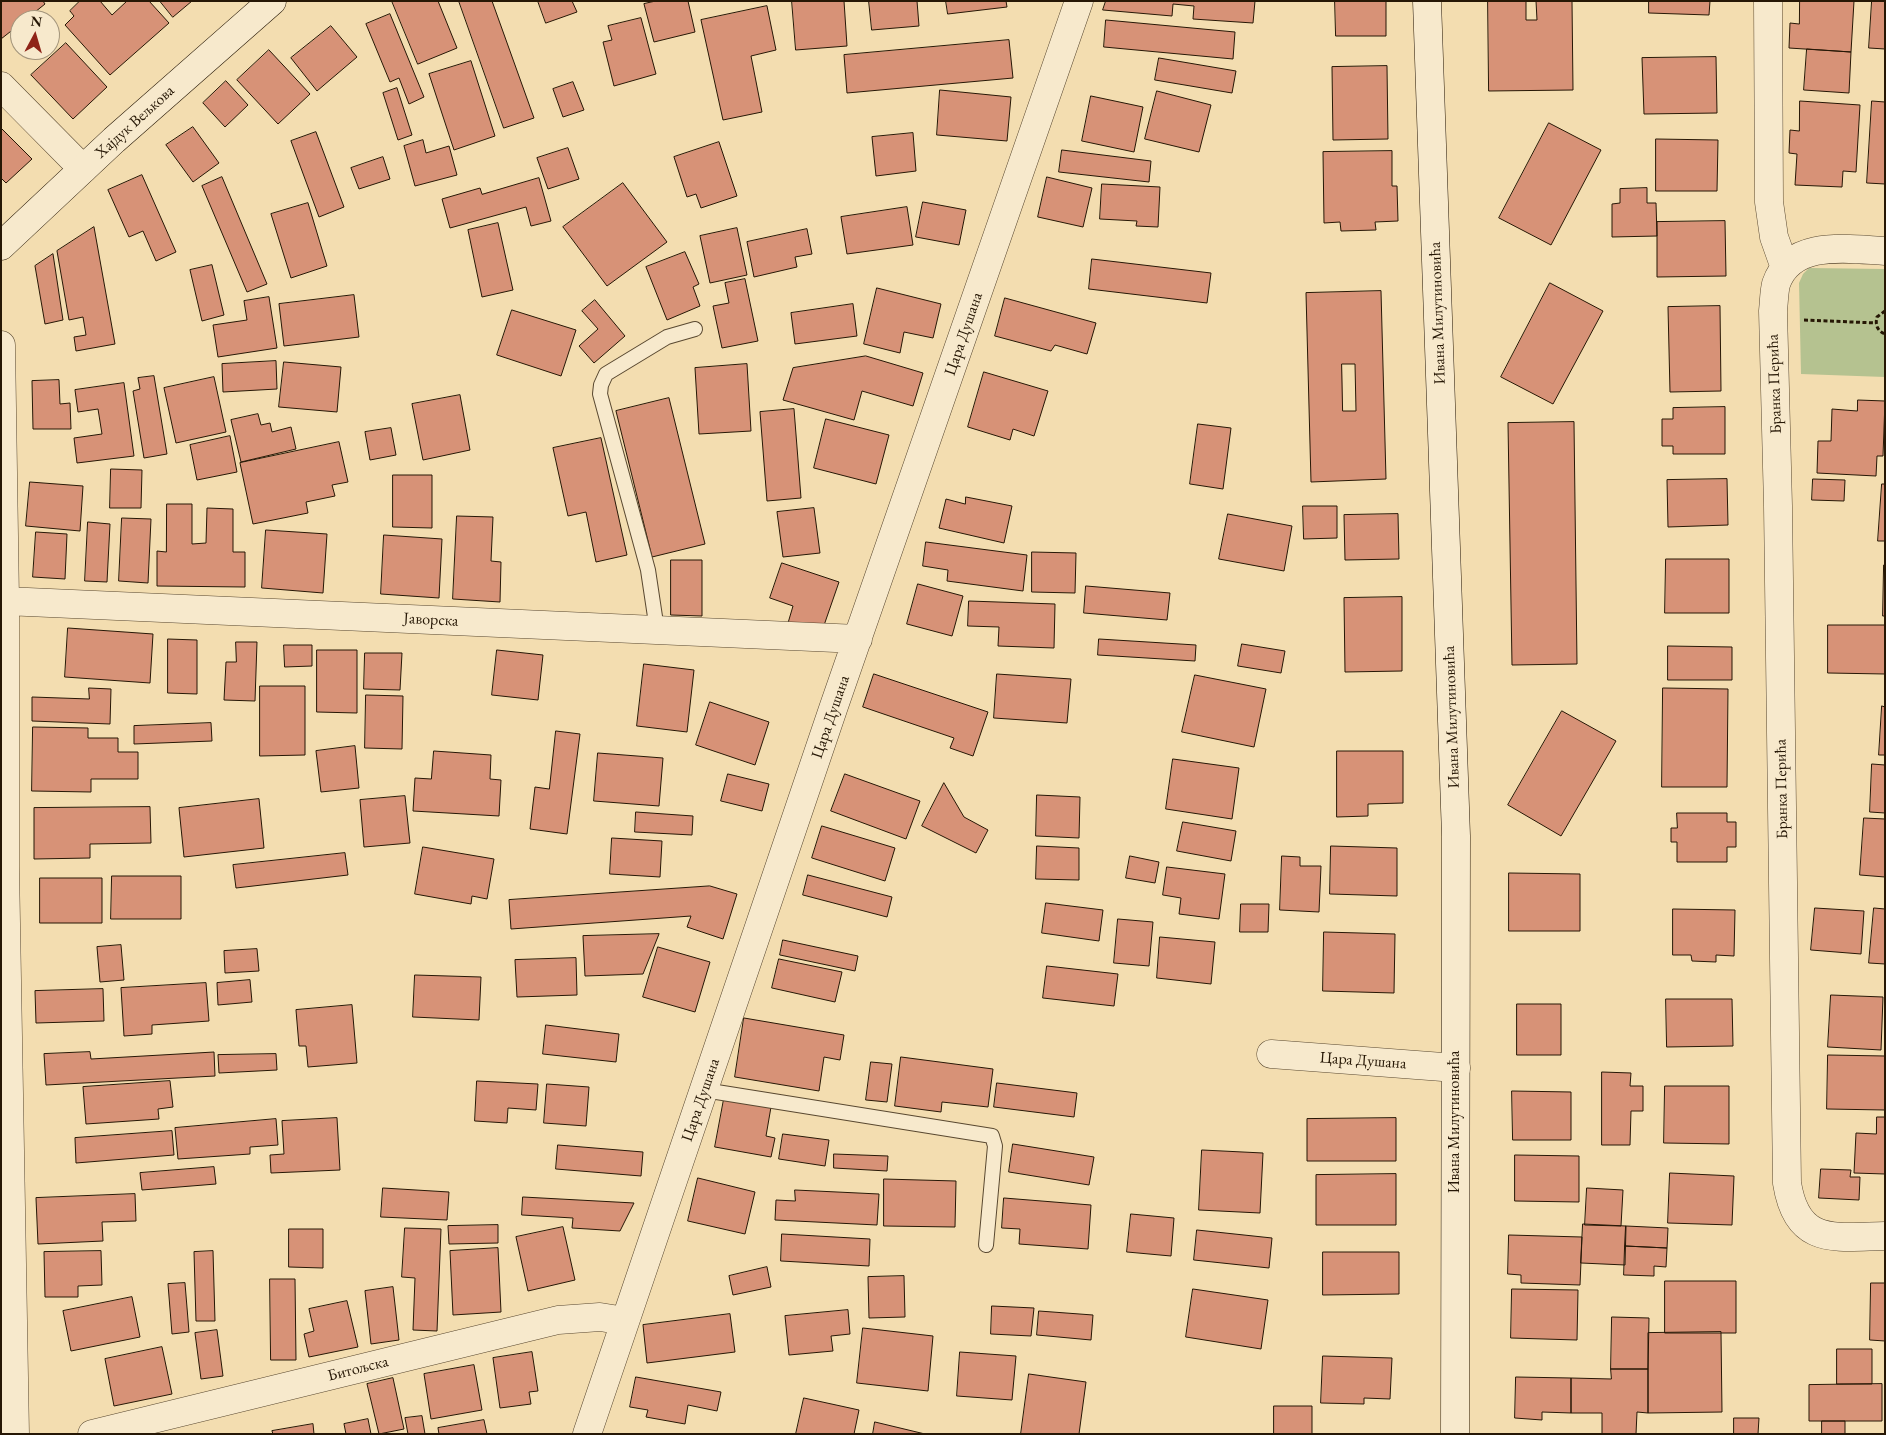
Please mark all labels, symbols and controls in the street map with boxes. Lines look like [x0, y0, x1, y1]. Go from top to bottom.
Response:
north arrow [10, 10, 60, 60]
text: N [30, 12, 43, 31]
street label: Хајдук Вељкова [91, 81, 179, 163]
street label: Ивана Милутиновића [1426, 241, 1450, 385]
street label: Цара Душана [941, 290, 987, 378]
street label: Бранка Перића [1764, 334, 1786, 434]
street label: Јаворска [403, 609, 459, 631]
street label: Ивана Милутиновића [1440, 645, 1464, 789]
street label: Цара Душана [808, 673, 854, 761]
street label: Бранка Перића [1772, 739, 1792, 839]
street label: Цара Душана [1319, 1048, 1407, 1074]
street label: Ивана Милутиновића [1445, 1051, 1465, 1193]
street label: Цара Душана [678, 1056, 724, 1144]
street label: Битољска [326, 1352, 390, 1386]

